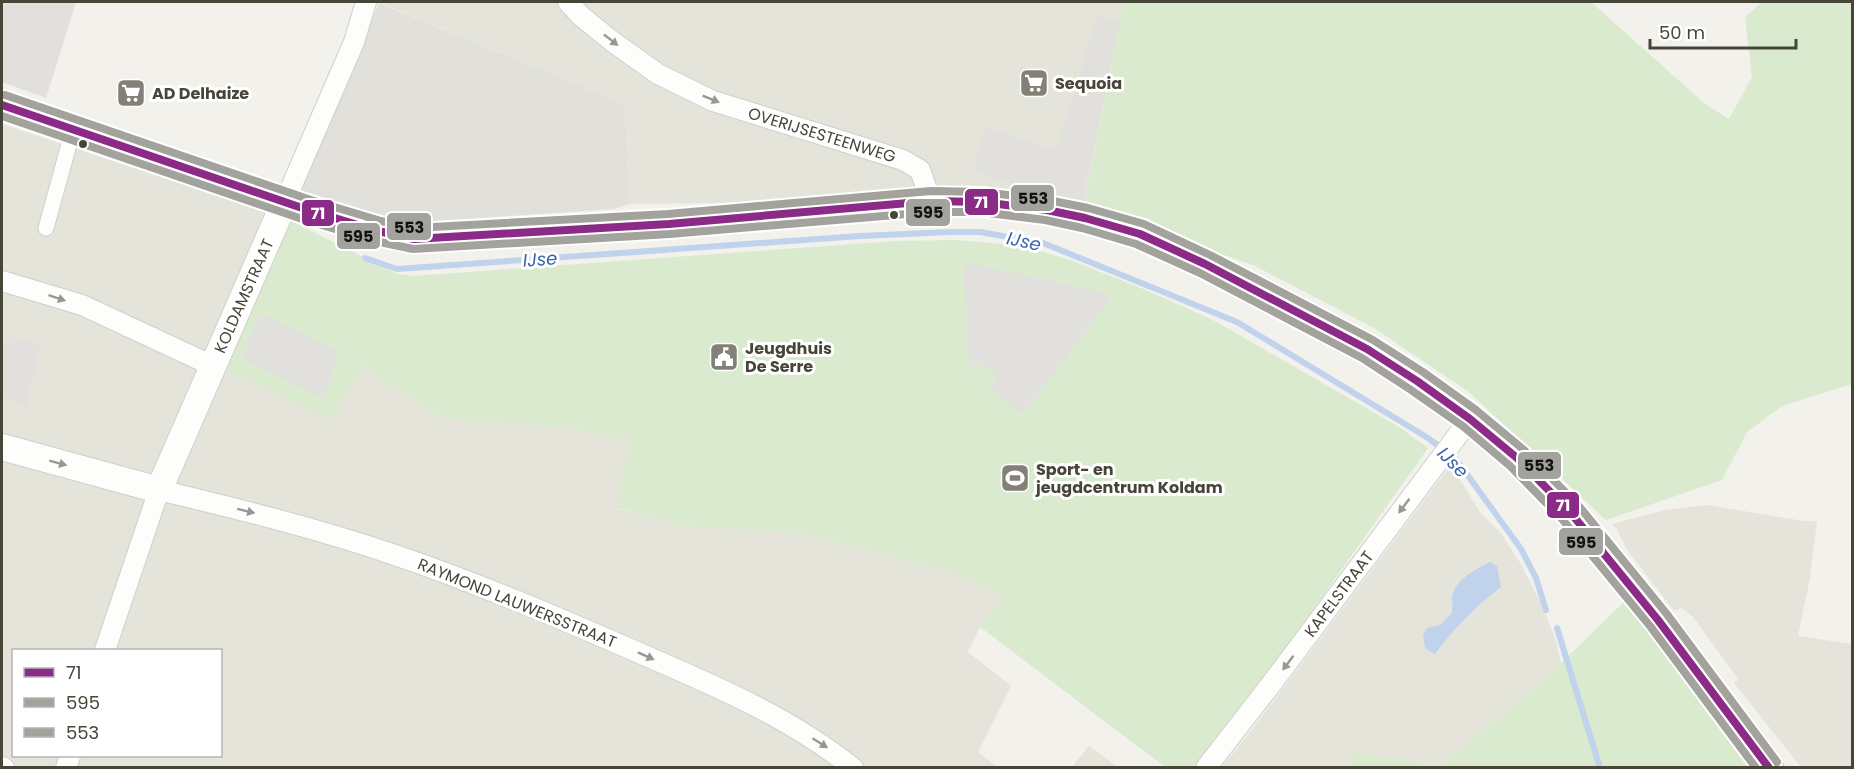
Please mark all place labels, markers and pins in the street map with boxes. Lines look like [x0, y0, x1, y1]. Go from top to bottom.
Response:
supermarket icon: Sequoia [1018, 67, 1050, 99]
place label: Sequoia [1055, 72, 1122, 95]
supermarket icon: AD Delhaize [115, 77, 147, 109]
place label: AD Delhaize [152, 82, 249, 105]
unlabelled marker [77, 138, 89, 150]
unlabelled marker [888, 209, 900, 221]
place label: Jeugdhuis De Serre [745, 337, 832, 378]
public building icon: Jeugdhuis De Serre [708, 341, 740, 373]
place label: Sport- en jeugdcentrum Koldam [1035, 458, 1223, 499]
sports icon: Sport- en jeugdcentrum Koldam [999, 462, 1031, 494]

